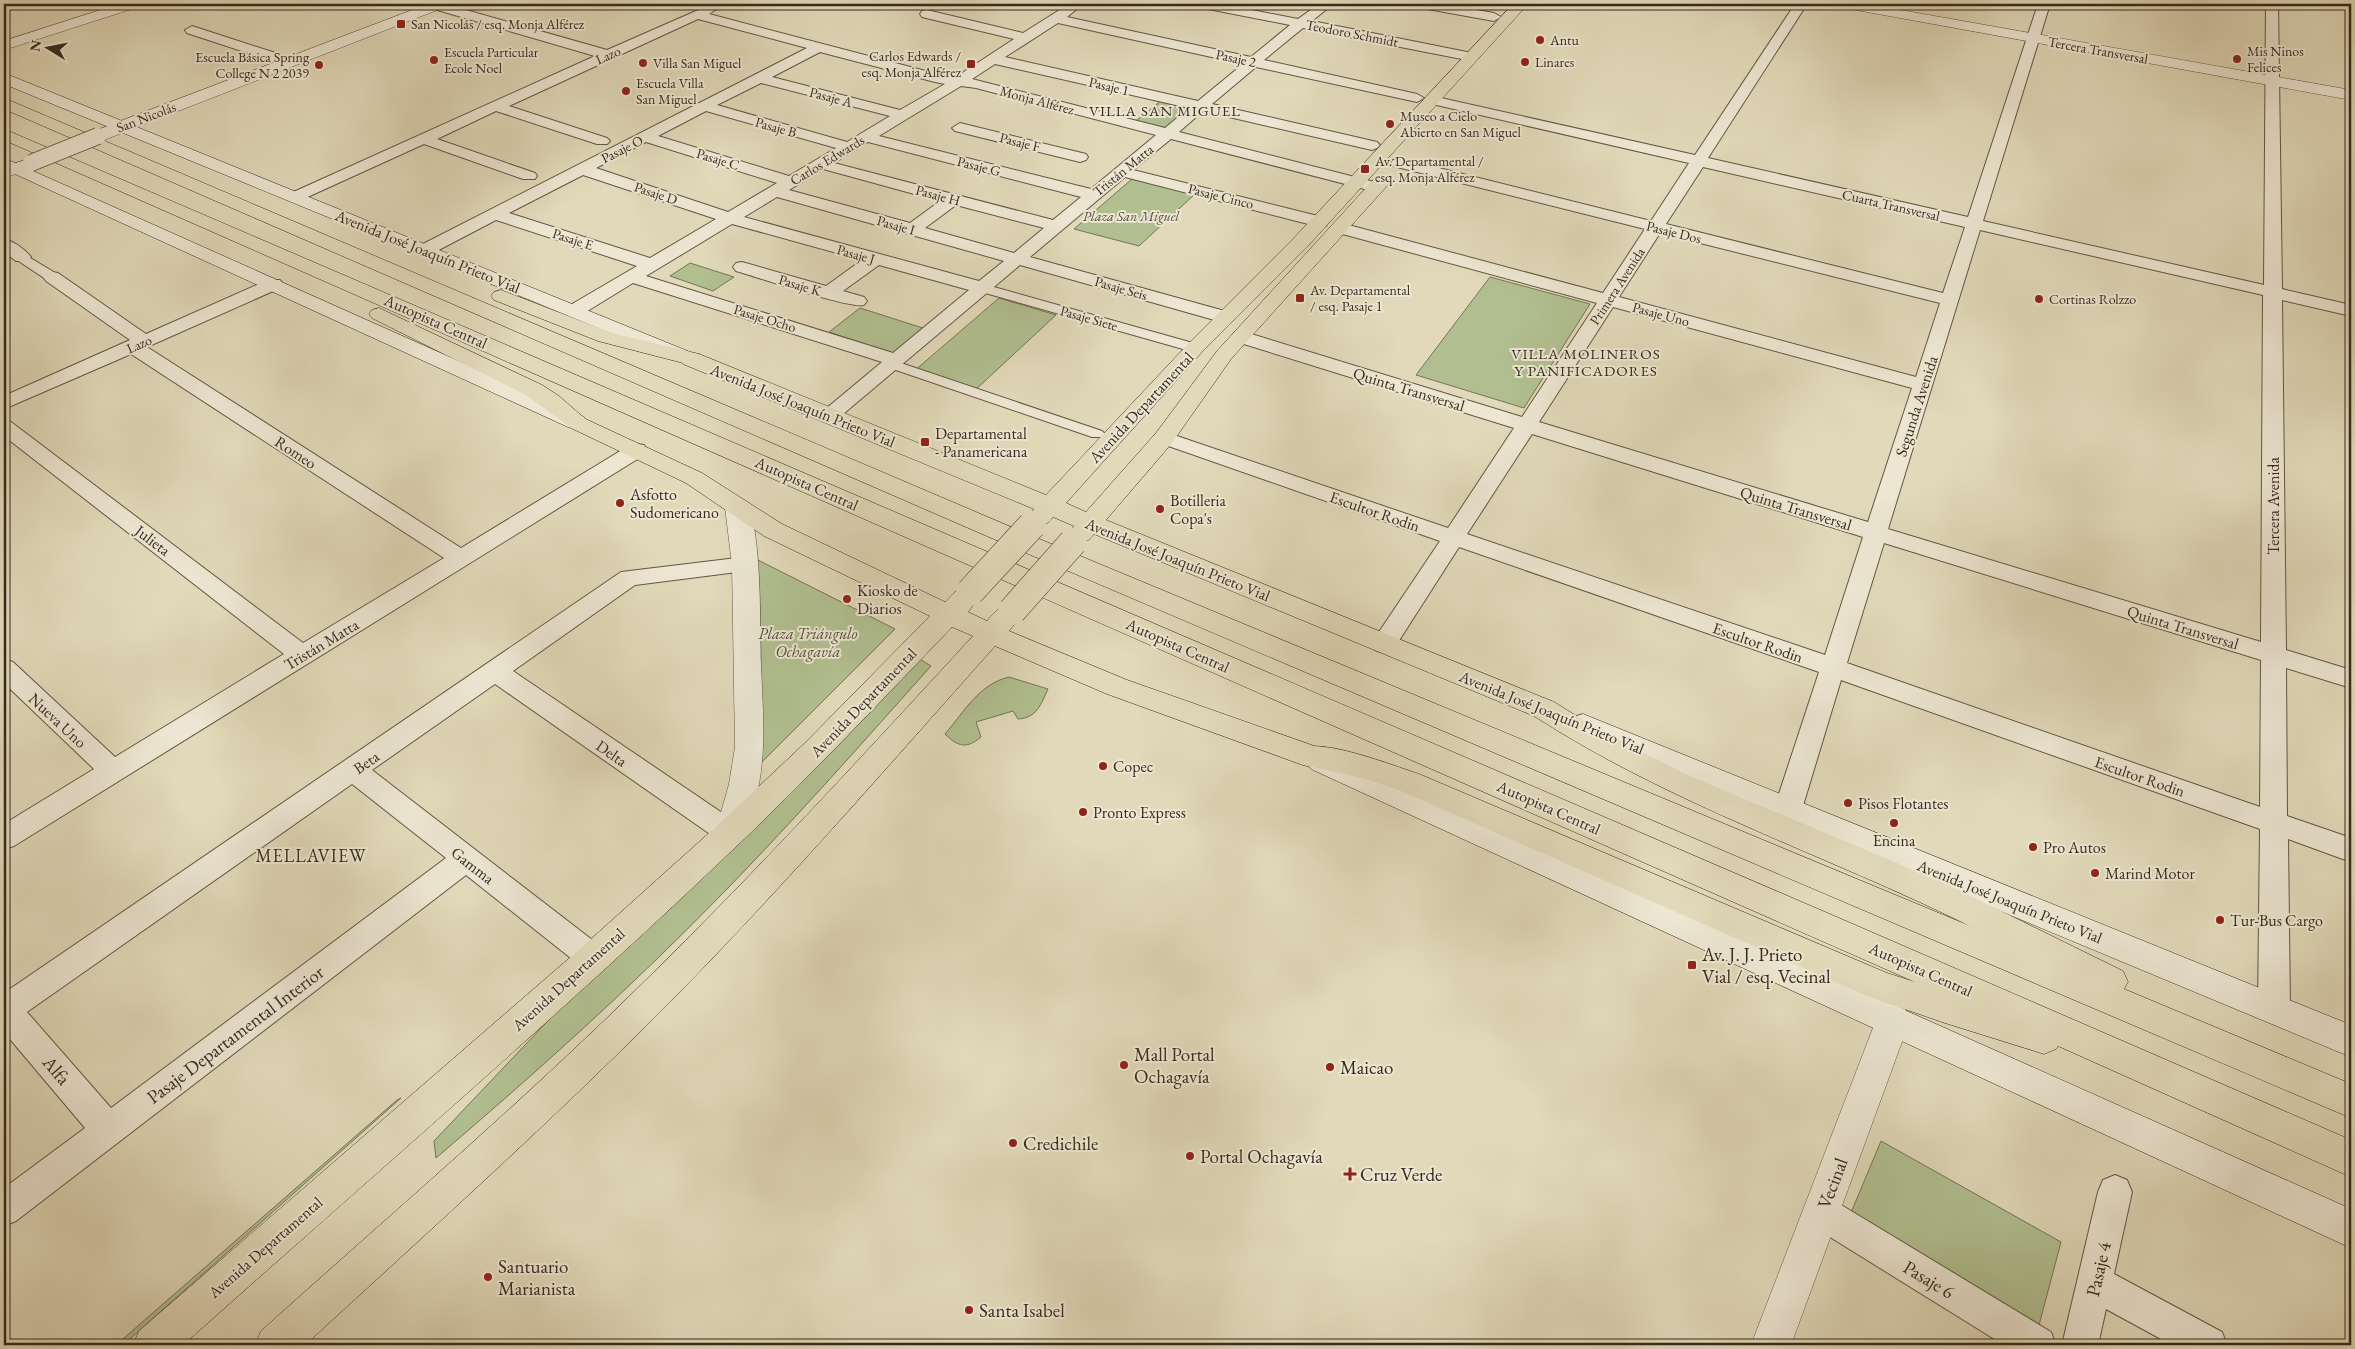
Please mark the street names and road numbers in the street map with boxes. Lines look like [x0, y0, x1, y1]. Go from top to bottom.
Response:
street label: Teodoro Schmidt [1304, 15, 1400, 51]
street label: Tercera Transversal [2046, 32, 2150, 68]
street label: Lazo [593, 42, 623, 68]
street label: Pasaje 2 [1214, 45, 1258, 71]
street label: Pasaje 1 [1087, 73, 1131, 99]
street label: Monja Alférez [998, 81, 1077, 119]
street label: Pasaje A [808, 83, 855, 111]
street label: San Nicolás [114, 97, 179, 137]
street label: Pasaje B [753, 113, 799, 141]
street label: Pasaje F [998, 128, 1042, 156]
street label: Carlos Edwards [786, 130, 868, 189]
street label: Pasaje O [598, 131, 646, 167]
street label: Tristán Matta [1089, 140, 1157, 200]
street label: Pasaje C [694, 144, 742, 174]
street label: Pasaje G [955, 152, 1003, 180]
street label: Pasaje D [632, 178, 680, 209]
street label: Pasaje Cinco [1186, 179, 1256, 213]
street label: Pasaje H [914, 180, 962, 210]
street label: Cuarta Transversal [1840, 185, 1942, 225]
street label: Avenida José Joaquín Prieto Vial [331, 204, 524, 298]
street label: Pasaje I [875, 211, 917, 239]
street label: Pasaje Dos [1645, 216, 1704, 248]
street label: Pasaje E [550, 224, 596, 254]
street label: Pasaje J [835, 240, 877, 268]
street label: Primera Avenida [1585, 244, 1649, 328]
street label: Pasaje K [777, 270, 824, 300]
street label: Pasaje Seis [1093, 272, 1150, 304]
street label: Autopista Central [380, 289, 491, 354]
street label: Pasaje Uno [1630, 298, 1692, 330]
street label: Pasaje Ocho [732, 300, 799, 336]
street label: Pasaje Siete [1058, 301, 1120, 335]
street label: Lazo [124, 331, 154, 357]
street label: Avenida Departamental [1084, 347, 1198, 468]
street label: Segunda Avenida [1890, 352, 1943, 459]
street label: Avenida José Joaquín Prieto Vial [706, 358, 899, 452]
street label: Quinta Transversal [1350, 363, 1467, 416]
street label: Romeo [271, 431, 321, 474]
street label: Autopista Central [751, 451, 862, 516]
street label: Tercera Avenida [2263, 457, 2284, 555]
street label: Quinta Transversal [1737, 482, 1854, 535]
street label: Escultor Rodin [1327, 486, 1423, 537]
street label: Avenida José Joaquín Prieto Vial [1081, 512, 1274, 606]
street label: Julieta [129, 519, 175, 561]
street label: Quinta Transversal [2124, 601, 2241, 654]
street label: Autopista Central [1122, 613, 1233, 678]
street label: Tristán Matta [280, 614, 363, 675]
street label: Escultor Rodin [1710, 617, 1806, 668]
street label: Avenida Departamental [805, 643, 921, 762]
street label: Avenida José Joaquín Prieto Vial [1455, 665, 1648, 759]
street label: Nueva Uno [24, 688, 91, 753]
street label: Delta [592, 735, 632, 772]
street label: Beta [349, 746, 384, 779]
street label: Escultor Rodin [2092, 751, 2188, 802]
street label: Autopista Central [1493, 775, 1604, 840]
street label: Gamma [447, 842, 499, 889]
street label: Avenida José Joaquín Prieto Vial [1913, 854, 2106, 948]
street label: Avenida Departamental [507, 923, 629, 1036]
street label: Autopista Central [1865, 937, 1976, 1002]
street label: Pasaje Departamental Interior [142, 959, 329, 1109]
street label: Alfa [36, 1050, 76, 1090]
street label: Vecinal [1811, 1154, 1854, 1212]
street label: Avenida Departamental [203, 1192, 327, 1303]
street label: Pasaje 4 [2080, 1239, 2117, 1299]
street label: Pasaje 6 [1899, 1254, 1959, 1304]

